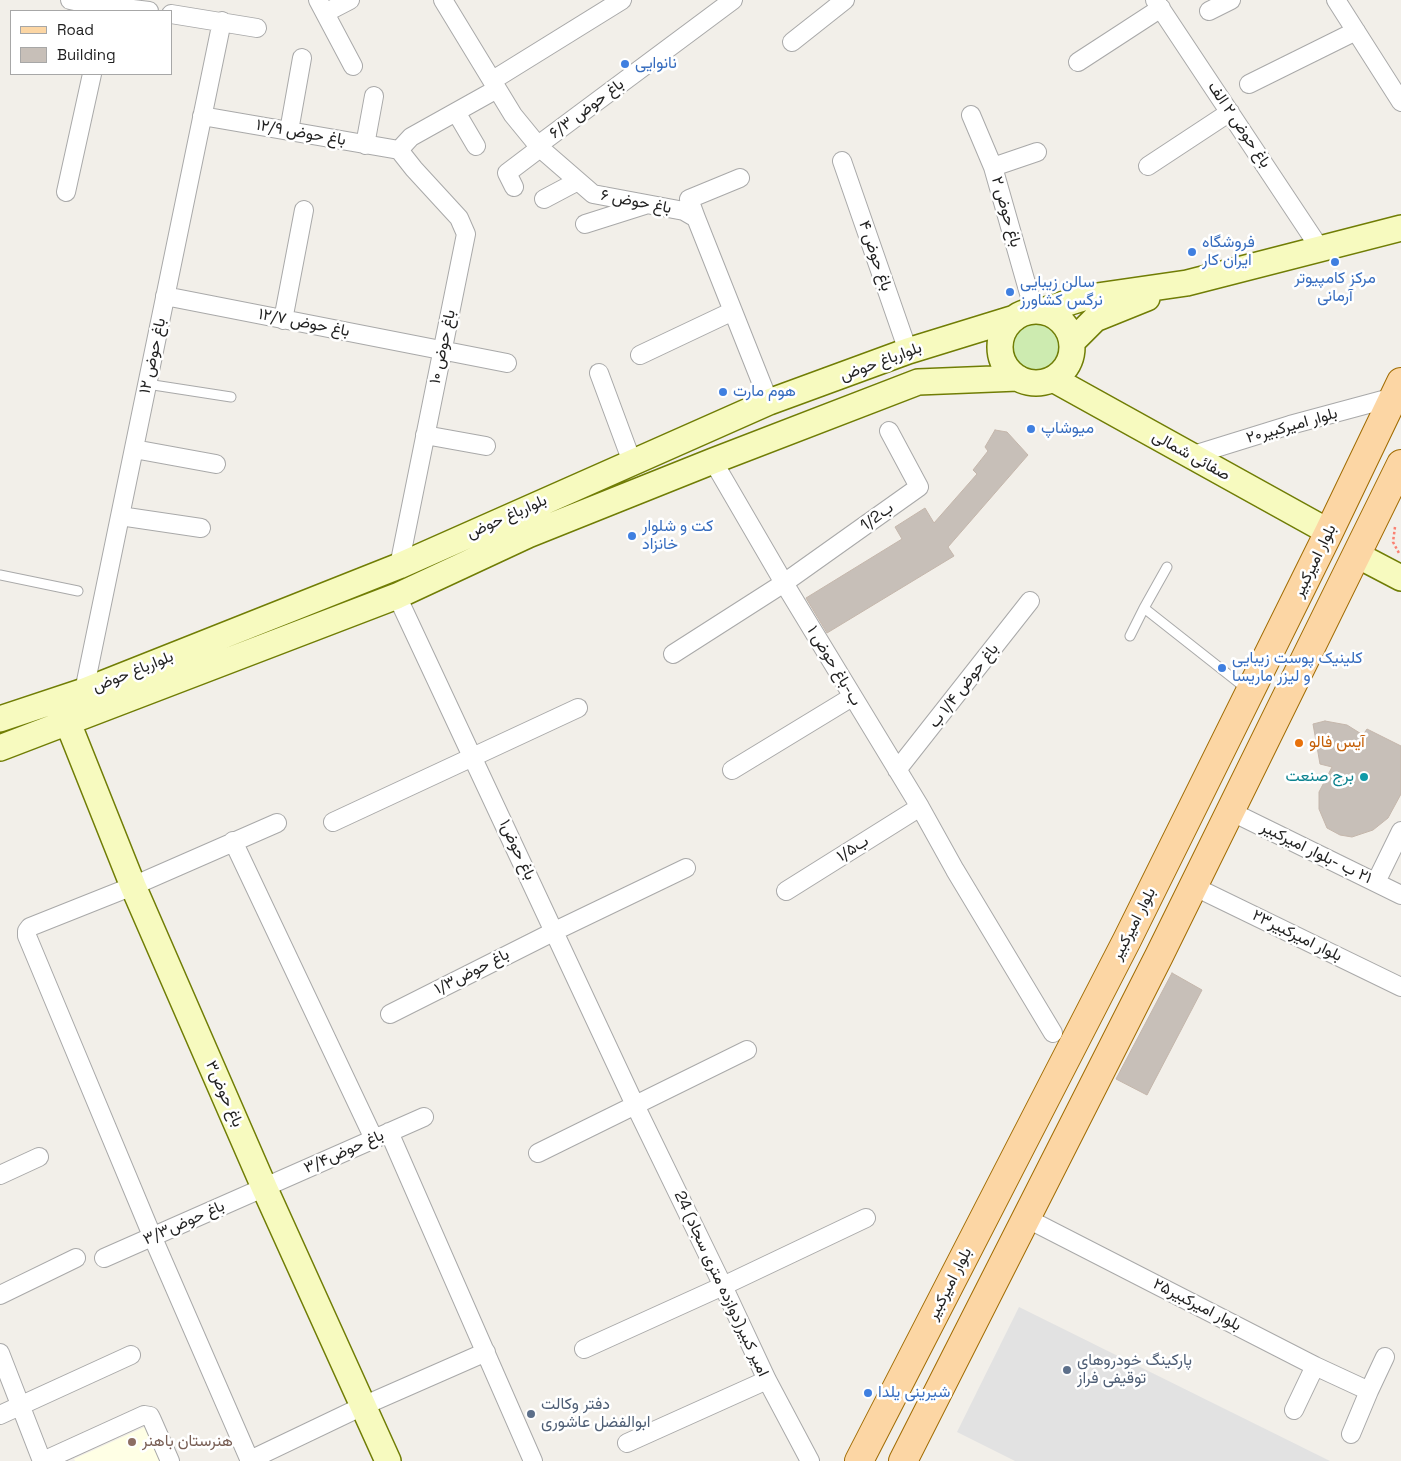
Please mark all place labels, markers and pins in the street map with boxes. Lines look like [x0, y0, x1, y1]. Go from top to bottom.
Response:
place label: نانوایی [635, 54, 677, 74]
marker: نانوایی [619, 58, 631, 70]
place label: فروشگاه ایران کار [1202, 233, 1255, 271]
marker: فروشگاه ایران کار [1186, 246, 1198, 258]
marker: مرکز کامپیوتر آرمانی [1329, 256, 1341, 268]
place label: مرکز کامپیوتر آرمانی [1294, 269, 1376, 307]
place label: سالن زیبایی نرگس کشاورز [1020, 273, 1103, 311]
marker: سالن زیبایی نرگس کشاورز [1004, 286, 1016, 298]
place label: هوم مارت [733, 382, 796, 402]
marker: هوم مارت [717, 386, 729, 398]
place label: میوشاپ [1041, 419, 1094, 439]
marker: میوشاپ [1025, 423, 1037, 435]
place label: کت و شلوار خانزاد [642, 517, 713, 555]
marker: کت و شلوار خانزاد [626, 530, 638, 542]
place label: کلینیک پوست زیبایی و لیزر ماریسا [1232, 649, 1363, 687]
marker: کلینیک پوست زیبایی و لیزر ماریسا [1216, 662, 1228, 674]
place label: آیس فالو [1309, 733, 1365, 753]
marker: آیس فالو [1293, 737, 1305, 749]
place label: برج صنعت [1285, 767, 1354, 787]
marker: برج صنعت [1358, 771, 1370, 783]
place label: پارکینگ خودروهای توقیفی فراز [1077, 1351, 1192, 1389]
marker: پارکینگ خودروهای توقیفی فراز [1061, 1364, 1073, 1376]
place label: شیرینی یلدا [878, 1383, 950, 1403]
marker: شیرینی یلدا [862, 1387, 874, 1399]
place label: دفتر وکالت ابوالفضل عاشوری [541, 1395, 650, 1433]
marker: دفتر وکالت ابوالفضل عاشوری [525, 1408, 537, 1420]
place label: هنرستان باهنر [142, 1432, 233, 1452]
marker: هنرستان باهنر [126, 1436, 138, 1448]

